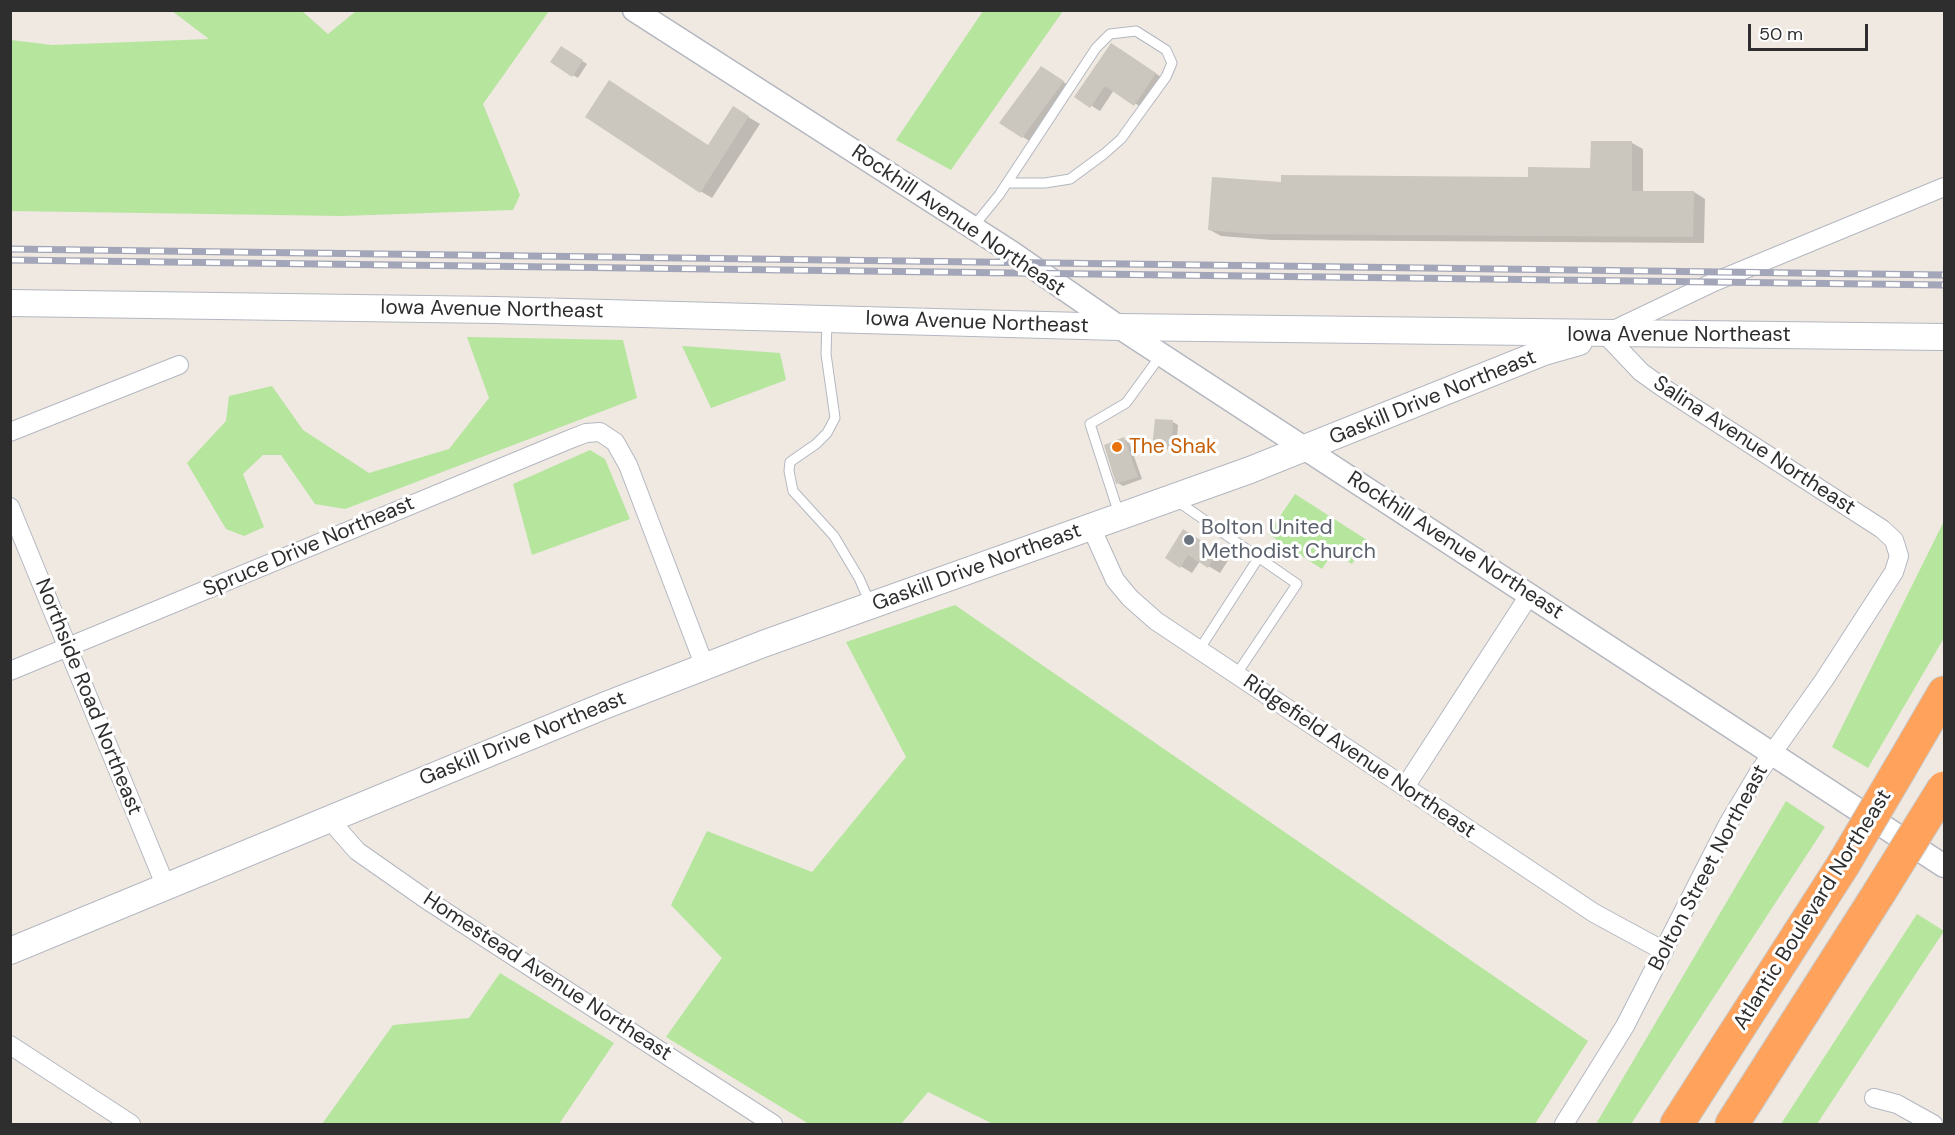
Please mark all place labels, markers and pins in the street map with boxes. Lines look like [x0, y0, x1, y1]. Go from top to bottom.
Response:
place label: The Shak [1129, 434, 1217, 460]
marker: The Shak [1110, 440, 1124, 454]
place label: Bolton United Methodist Church [1201, 515, 1376, 565]
marker: Bolton United Methodist Church [1182, 533, 1196, 547]

